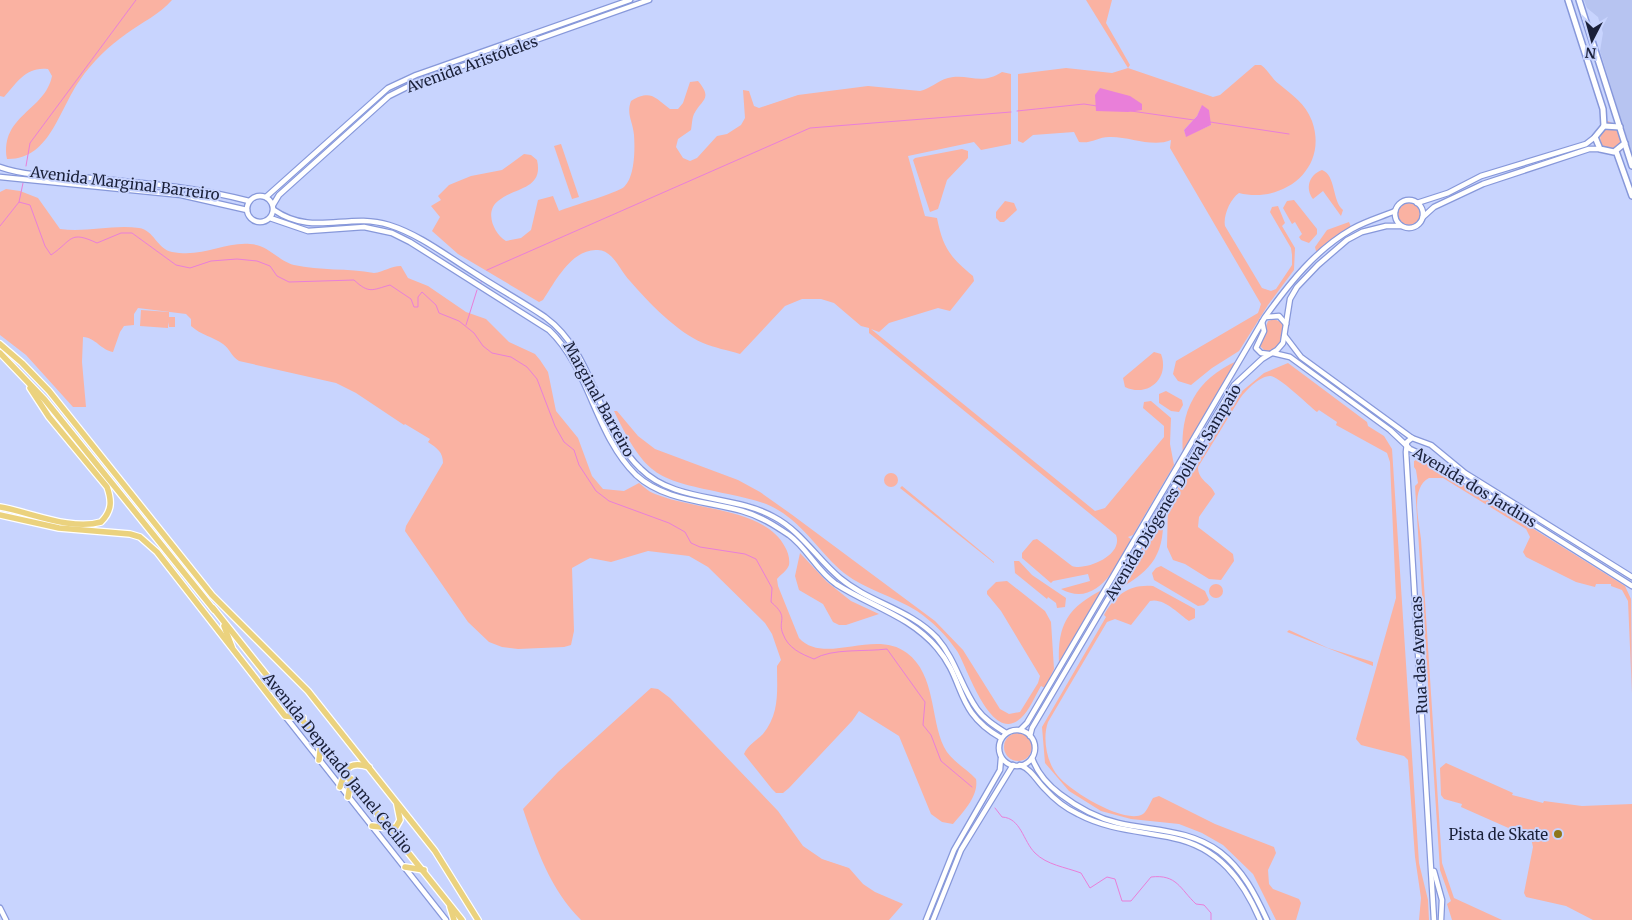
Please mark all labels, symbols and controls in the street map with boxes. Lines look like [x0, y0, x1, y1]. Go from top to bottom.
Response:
north arrow [1567, 15, 1617, 65]
street label: Avenida Aristóteles [403, 31, 540, 97]
text: N [1584, 43, 1597, 62]
street label: Avenida Marginal Barreiro [28, 162, 221, 204]
street label: Marginal Barreiro [559, 338, 639, 460]
street label: Avenida Diógenes Dolival Sampaio [1100, 380, 1245, 604]
street label: Avenida dos Jardins [1409, 442, 1540, 531]
street label: Rua das Avencas [1406, 595, 1432, 715]
street label: Avenida Deputado Jamel Cecilio [259, 668, 417, 857]
place label: Pista de Skate [1448, 825, 1548, 844]
marker: Pista de Skate [1552, 828, 1564, 840]

